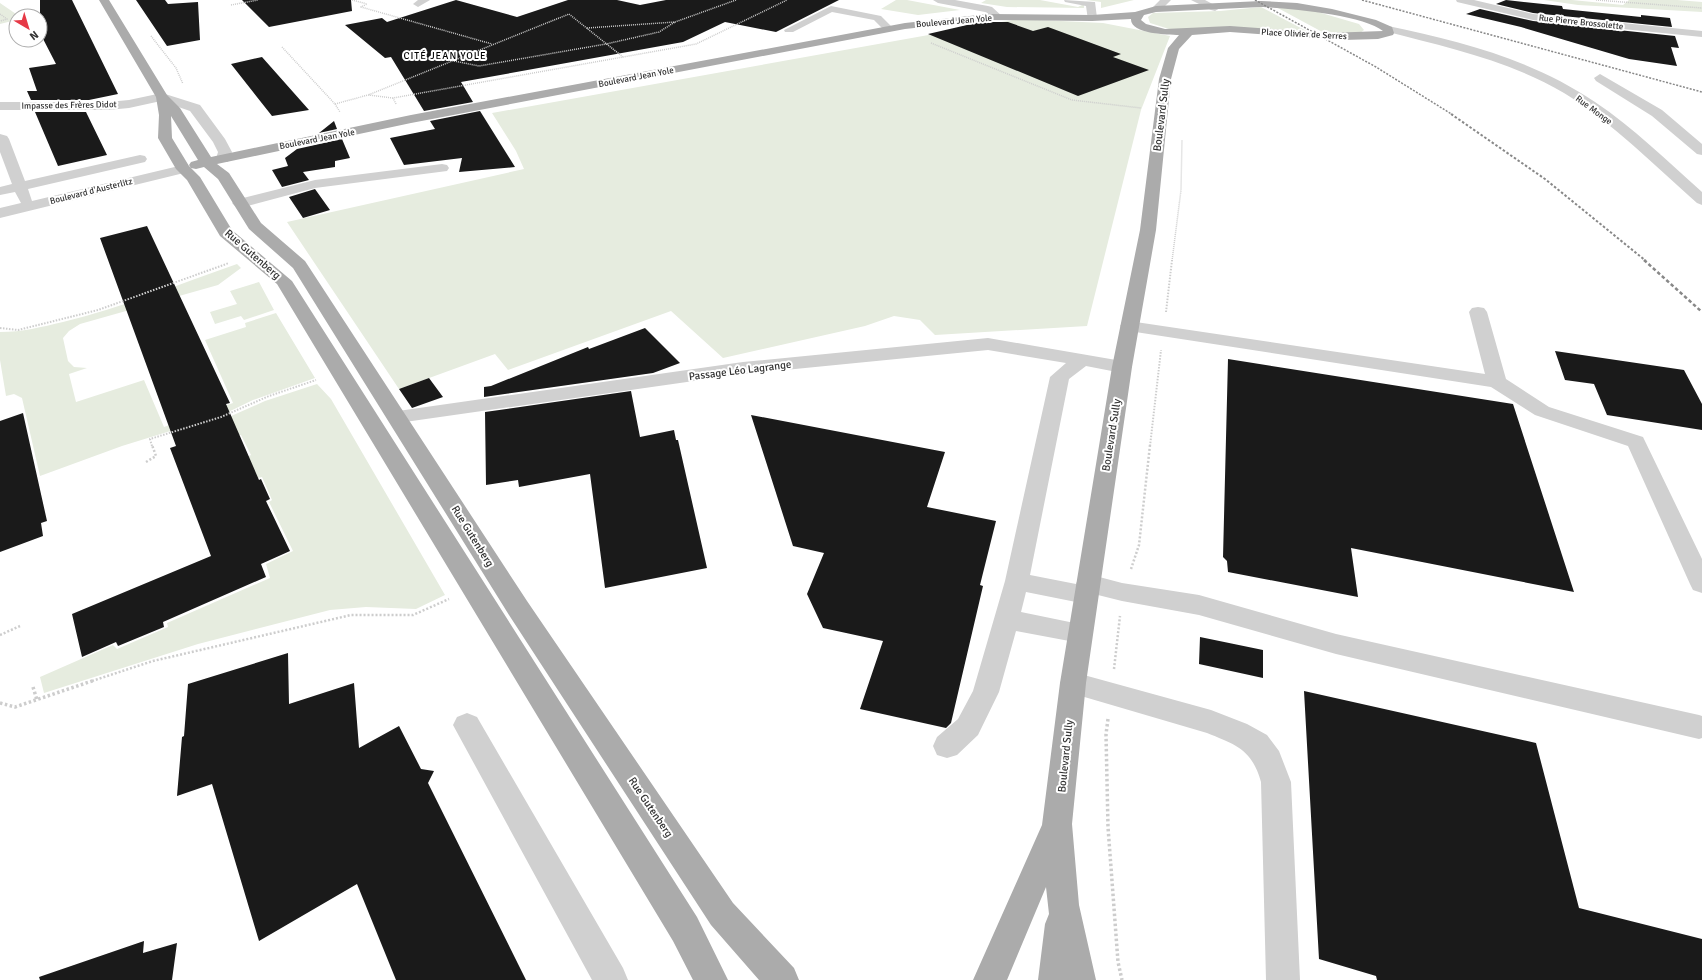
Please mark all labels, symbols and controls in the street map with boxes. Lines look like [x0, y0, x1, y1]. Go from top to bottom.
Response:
north arrow [8, 8, 48, 48]
street label: Boulevard Jean Yole [916, 13, 993, 30]
street label: Rue Pierre Brossolette [1538, 13, 1624, 32]
street label: Place Olivier de Serres [1261, 27, 1347, 42]
text: N [27, 28, 41, 43]
district label: CITÉ JEAN YOLE [403, 49, 487, 62]
street label: Boulevard Jean Yole [598, 65, 675, 90]
street label: Boulevard Sully [1151, 77, 1173, 152]
street label: Rue Monge [1573, 93, 1615, 128]
street label: Impasse des Frères Didot [21, 99, 117, 112]
street label: Boulevard Jean Yole [279, 127, 356, 152]
street label: Boulevard d'Austerlitz [49, 176, 134, 207]
street label: Rue Gutenberg [222, 227, 283, 282]
street label: Passage Léo Lagrange [688, 358, 792, 383]
street label: Boulevard Sully [1099, 397, 1124, 472]
street label: Rue Gutenberg [449, 503, 497, 569]
street label: Boulevard Sully [1055, 718, 1076, 793]
street label: Rue Gutenberg [626, 775, 676, 840]

